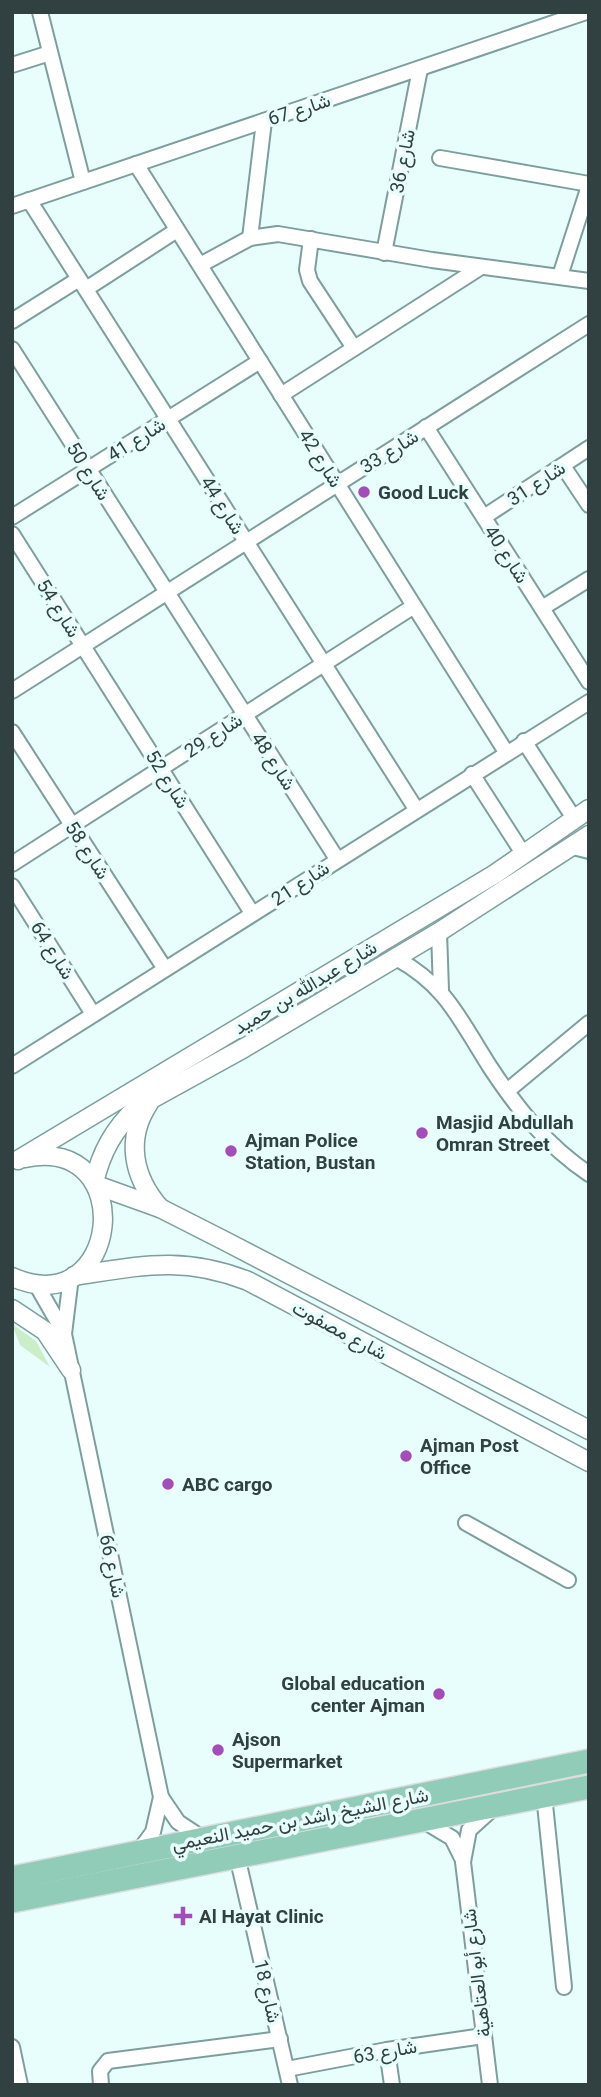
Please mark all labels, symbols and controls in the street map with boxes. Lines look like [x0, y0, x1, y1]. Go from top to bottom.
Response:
street label: شارع 67 [265, 89, 334, 131]
street label: شارع 36 [385, 127, 421, 195]
street label: شارع 41 [103, 413, 170, 467]
street label: شارع 42 [293, 425, 347, 492]
street label: شارع 33 [356, 425, 423, 479]
street label: شارع 50 [61, 438, 115, 505]
street label: شارع 31 [503, 456, 570, 511]
street label: شارع 44 [195, 472, 249, 539]
place label: Good Luck [378, 481, 469, 504]
marker: Good Luck [356, 484, 372, 500]
street label: شارع 40 [479, 521, 534, 588]
street label: شارع 54 [31, 575, 85, 642]
street label: شارع 29 [180, 708, 247, 763]
street label: شارع 48 [246, 728, 301, 795]
street label: شارع 52 [140, 746, 194, 813]
street label: شارع 58 [60, 817, 115, 884]
street label: شارع 21 [267, 856, 334, 911]
street label: شارع 64 [25, 917, 79, 984]
street label: شارع عبدالله بن حميد [230, 936, 381, 1040]
place label: Masjid Abdullah Omran Street [436, 1111, 574, 1156]
marker: Masjid Abdullah Omran Street [414, 1125, 430, 1141]
place label: Ajman Police Station, Bustan [245, 1129, 375, 1174]
marker: Ajman Police Station, Bustan [223, 1143, 239, 1159]
street label: شارع مصفوت [288, 1296, 391, 1366]
place label: Ajman Post Office [420, 1434, 519, 1479]
marker: Ajman Post Office [398, 1448, 414, 1464]
place label: ABC cargo [182, 1473, 273, 1496]
marker: ABC cargo [160, 1476, 176, 1492]
street label: شارع 66 [94, 1532, 130, 1600]
place label: Global education center Ajman [281, 1672, 425, 1717]
marker: Global education center Ajman [431, 1686, 447, 1702]
place label: Ajson Supermarket [232, 1728, 343, 1773]
marker: Ajson Supermarket [210, 1742, 226, 1758]
street label: شارع الشيخ راشد بن حميد النعيمي [170, 1783, 431, 1860]
place label: Al Hayat Clinic [199, 1905, 324, 1928]
marker: Al Hayat Clinic [173, 1906, 193, 1926]
street label: شارع أبو العتاهية [457, 1907, 497, 2038]
street label: شارع 18 [248, 1957, 286, 2025]
street label: شارع 63 [351, 2035, 419, 2069]

